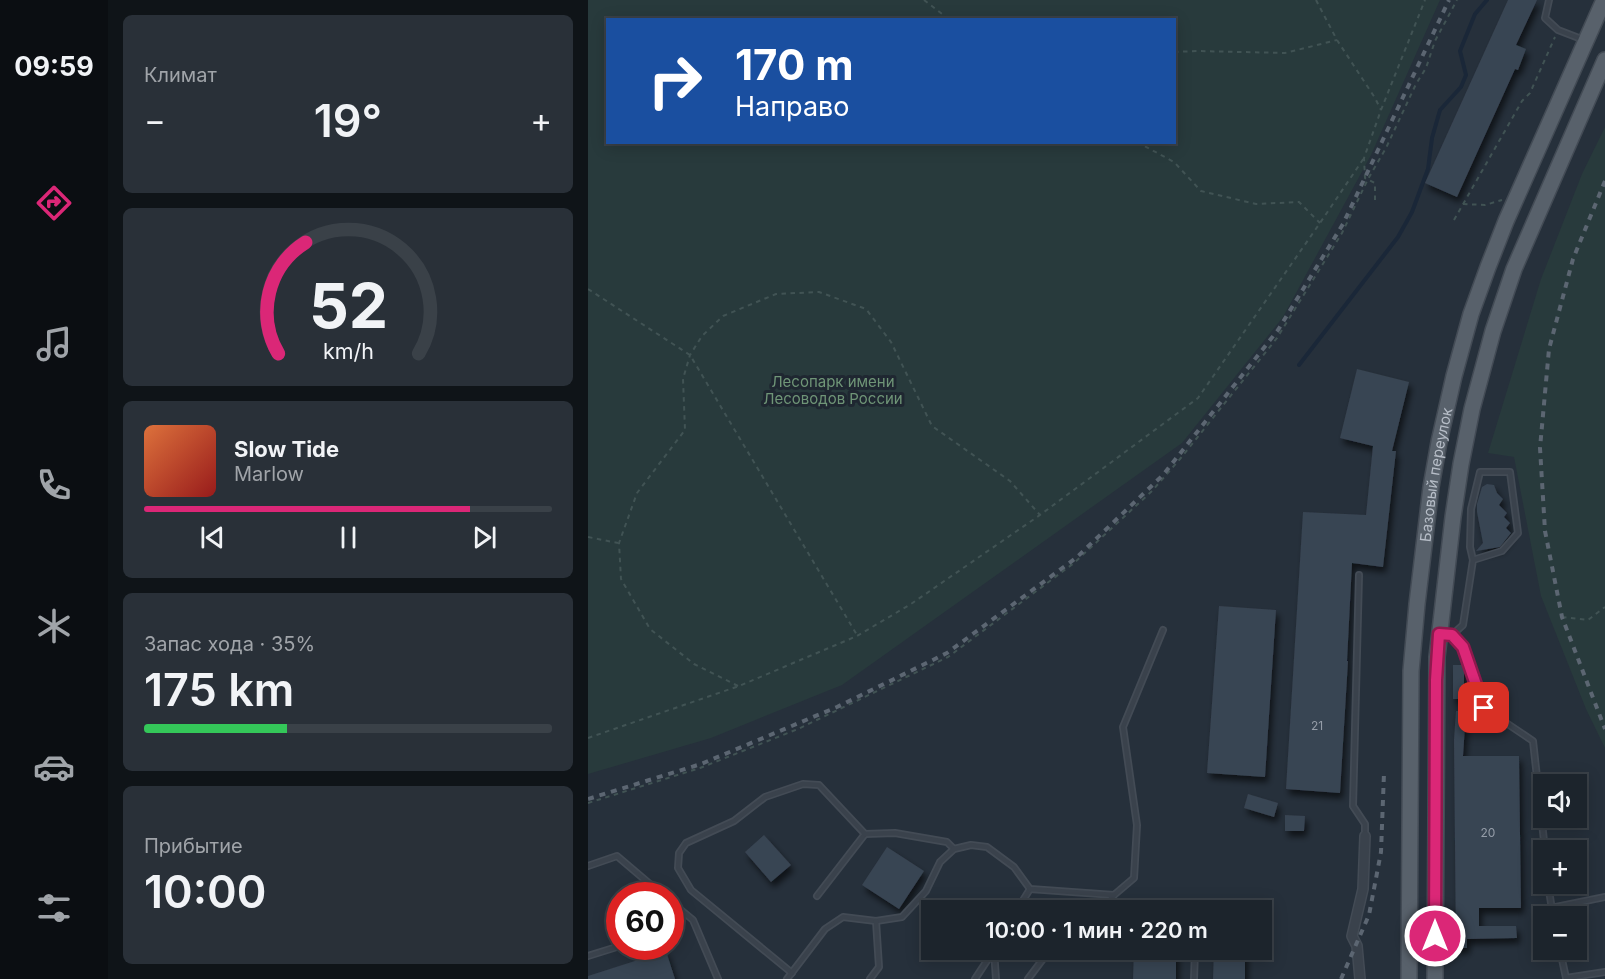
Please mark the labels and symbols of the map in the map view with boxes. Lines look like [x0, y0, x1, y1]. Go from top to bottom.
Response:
park label: Лесопарк имени Лесоводов России [763, 372, 903, 408]
street label: Базовый переулок [1415, 406, 1456, 543]
pin [1458, 682, 1509, 733]
house number: 21 [1311, 718, 1323, 733]
house number: 20 [1481, 825, 1495, 840]
speed limit sign: 60 [606, 882, 684, 960]
position arrow [1403, 904, 1467, 968]

